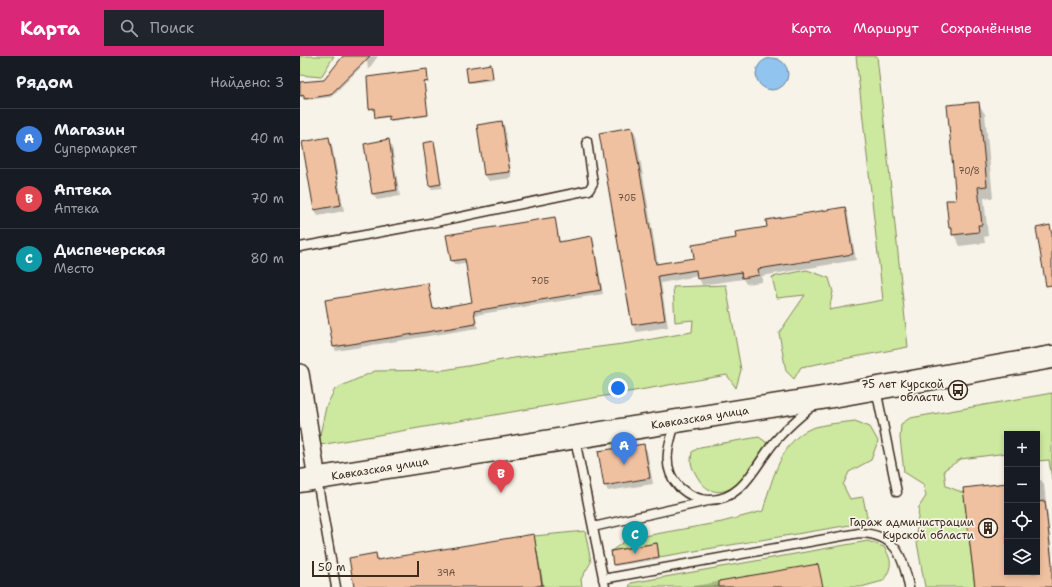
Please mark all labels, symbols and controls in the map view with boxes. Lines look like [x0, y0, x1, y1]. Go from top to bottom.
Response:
search box [104, 10, 384, 46]
text: Карта [20, 16, 80, 41]
icon: search [118, 17, 140, 39]
text: Поиск [150, 18, 194, 38]
text: Карта [791, 19, 831, 37]
text: Маршрут [853, 19, 919, 37]
text: Сохранённые [941, 19, 1032, 37]
text: Рядом [16, 71, 73, 93]
text: Найдено: 3 [210, 74, 284, 91]
text: Магазин [54, 120, 125, 140]
text: A [24, 130, 34, 147]
text: 40 m [250, 130, 284, 147]
text: Супермаркет [54, 140, 137, 157]
house number: 70/8 [958, 165, 980, 177]
text: Аптека [54, 180, 112, 200]
text: B [25, 190, 33, 207]
text: 70 m [250, 190, 284, 207]
house number: 70Б [618, 192, 636, 204]
text: Аптека [54, 200, 99, 217]
text: Диспечерская [54, 240, 166, 260]
text: C [25, 250, 33, 267]
text: 80 m [250, 250, 284, 267]
text: Место [54, 260, 94, 277]
house number: 70Б [531, 275, 549, 287]
place label: 75 лет Курской области [861, 377, 944, 405]
your location [608, 378, 628, 398]
bus stop icon: 75 лет Курской области [947, 379, 969, 401]
street label: Кавказская улица [650, 403, 750, 433]
map controls [1004, 431, 1040, 575]
button: + [1004, 431, 1040, 467]
pin: A [611, 432, 637, 465]
street label: Кавказская улица [330, 454, 430, 484]
pin: B [488, 460, 514, 493]
button: − [1004, 467, 1040, 503]
button: locate [1004, 503, 1040, 539]
place label: Гараж администрации Курской области [849, 515, 974, 543]
building icon: Гараж администрации Курской области [977, 517, 999, 539]
pin: C [622, 521, 648, 554]
button: layers [1004, 539, 1040, 575]
scale bar [312, 559, 419, 578]
text: 50 m [318, 560, 346, 575]
house number: 39А [437, 567, 456, 579]

